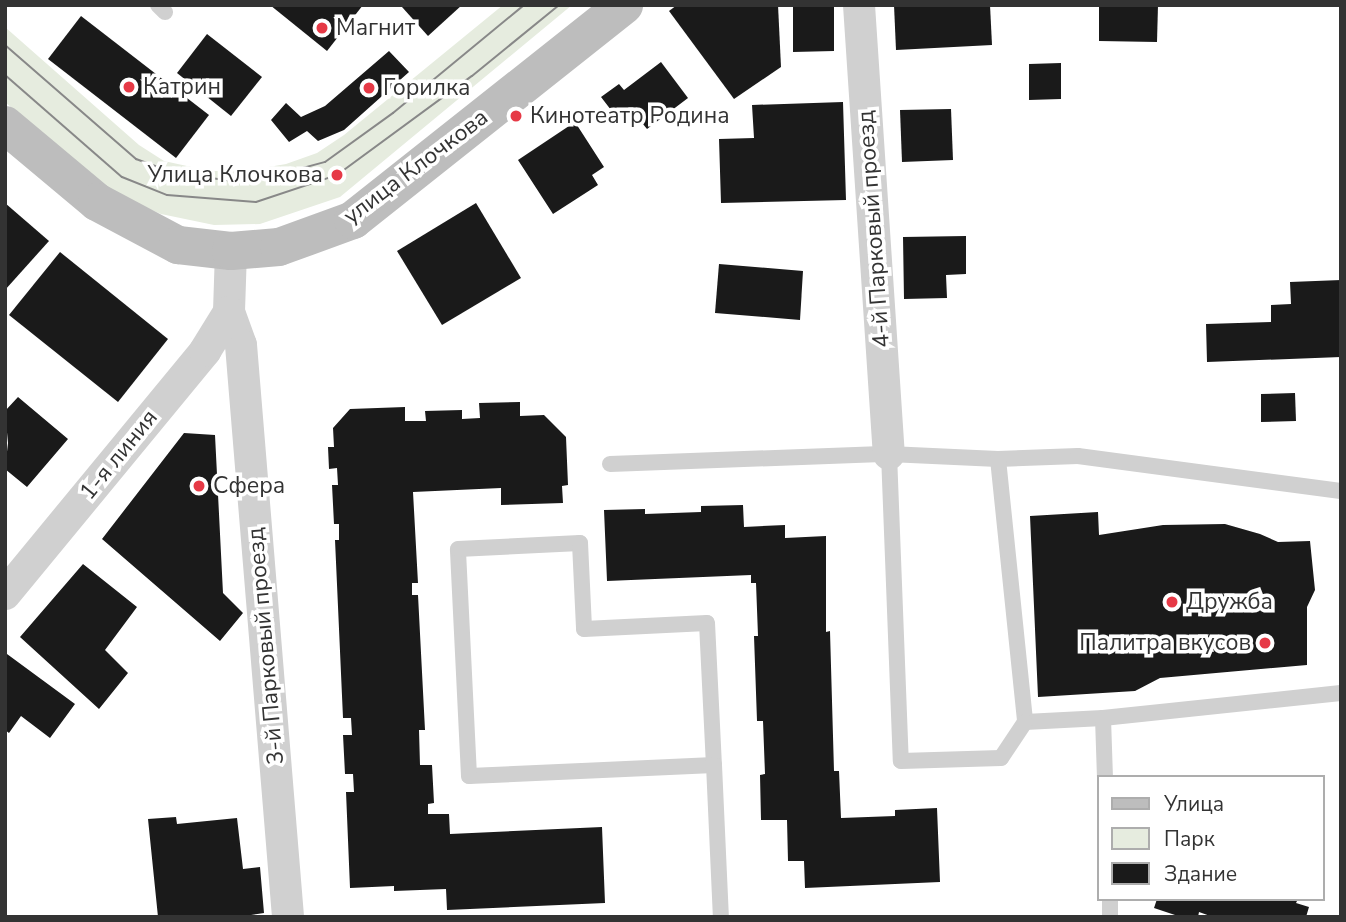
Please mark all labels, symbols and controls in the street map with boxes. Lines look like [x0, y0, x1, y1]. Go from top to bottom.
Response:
place label: Магнит [336, 14, 415, 42]
marker: Магнит [314, 20, 330, 36]
place label: Катрин [143, 73, 221, 101]
place label: Горилка [383, 74, 470, 102]
marker: Катрин [121, 79, 137, 95]
marker: Горилка [361, 80, 377, 96]
place label: Кинотеатр Родина [530, 102, 730, 130]
street label: улица Клочкова [338, 104, 494, 230]
marker: Кинотеатр Родина [508, 108, 524, 124]
street label: 4-й Парковый проезд [852, 109, 896, 349]
place label: Улица Клочкова [148, 161, 323, 189]
marker: Улица Клочкова [329, 167, 345, 183]
street label: 1-я линия [74, 404, 164, 506]
place label: Сфера [213, 472, 285, 500]
marker: Сфера [191, 478, 207, 494]
street label: 3-й Парковый проезд [242, 526, 290, 766]
place label: Дружба [1186, 588, 1273, 616]
marker: Дружба [1164, 594, 1180, 610]
place label: Палитра вкусов [1079, 629, 1251, 657]
marker: Палитра вкусов [1257, 635, 1273, 651]
legend [1098, 775, 1325, 901]
text: Улица [1164, 790, 1224, 818]
text: Парк [1164, 825, 1215, 853]
text: Здание [1164, 860, 1237, 888]

